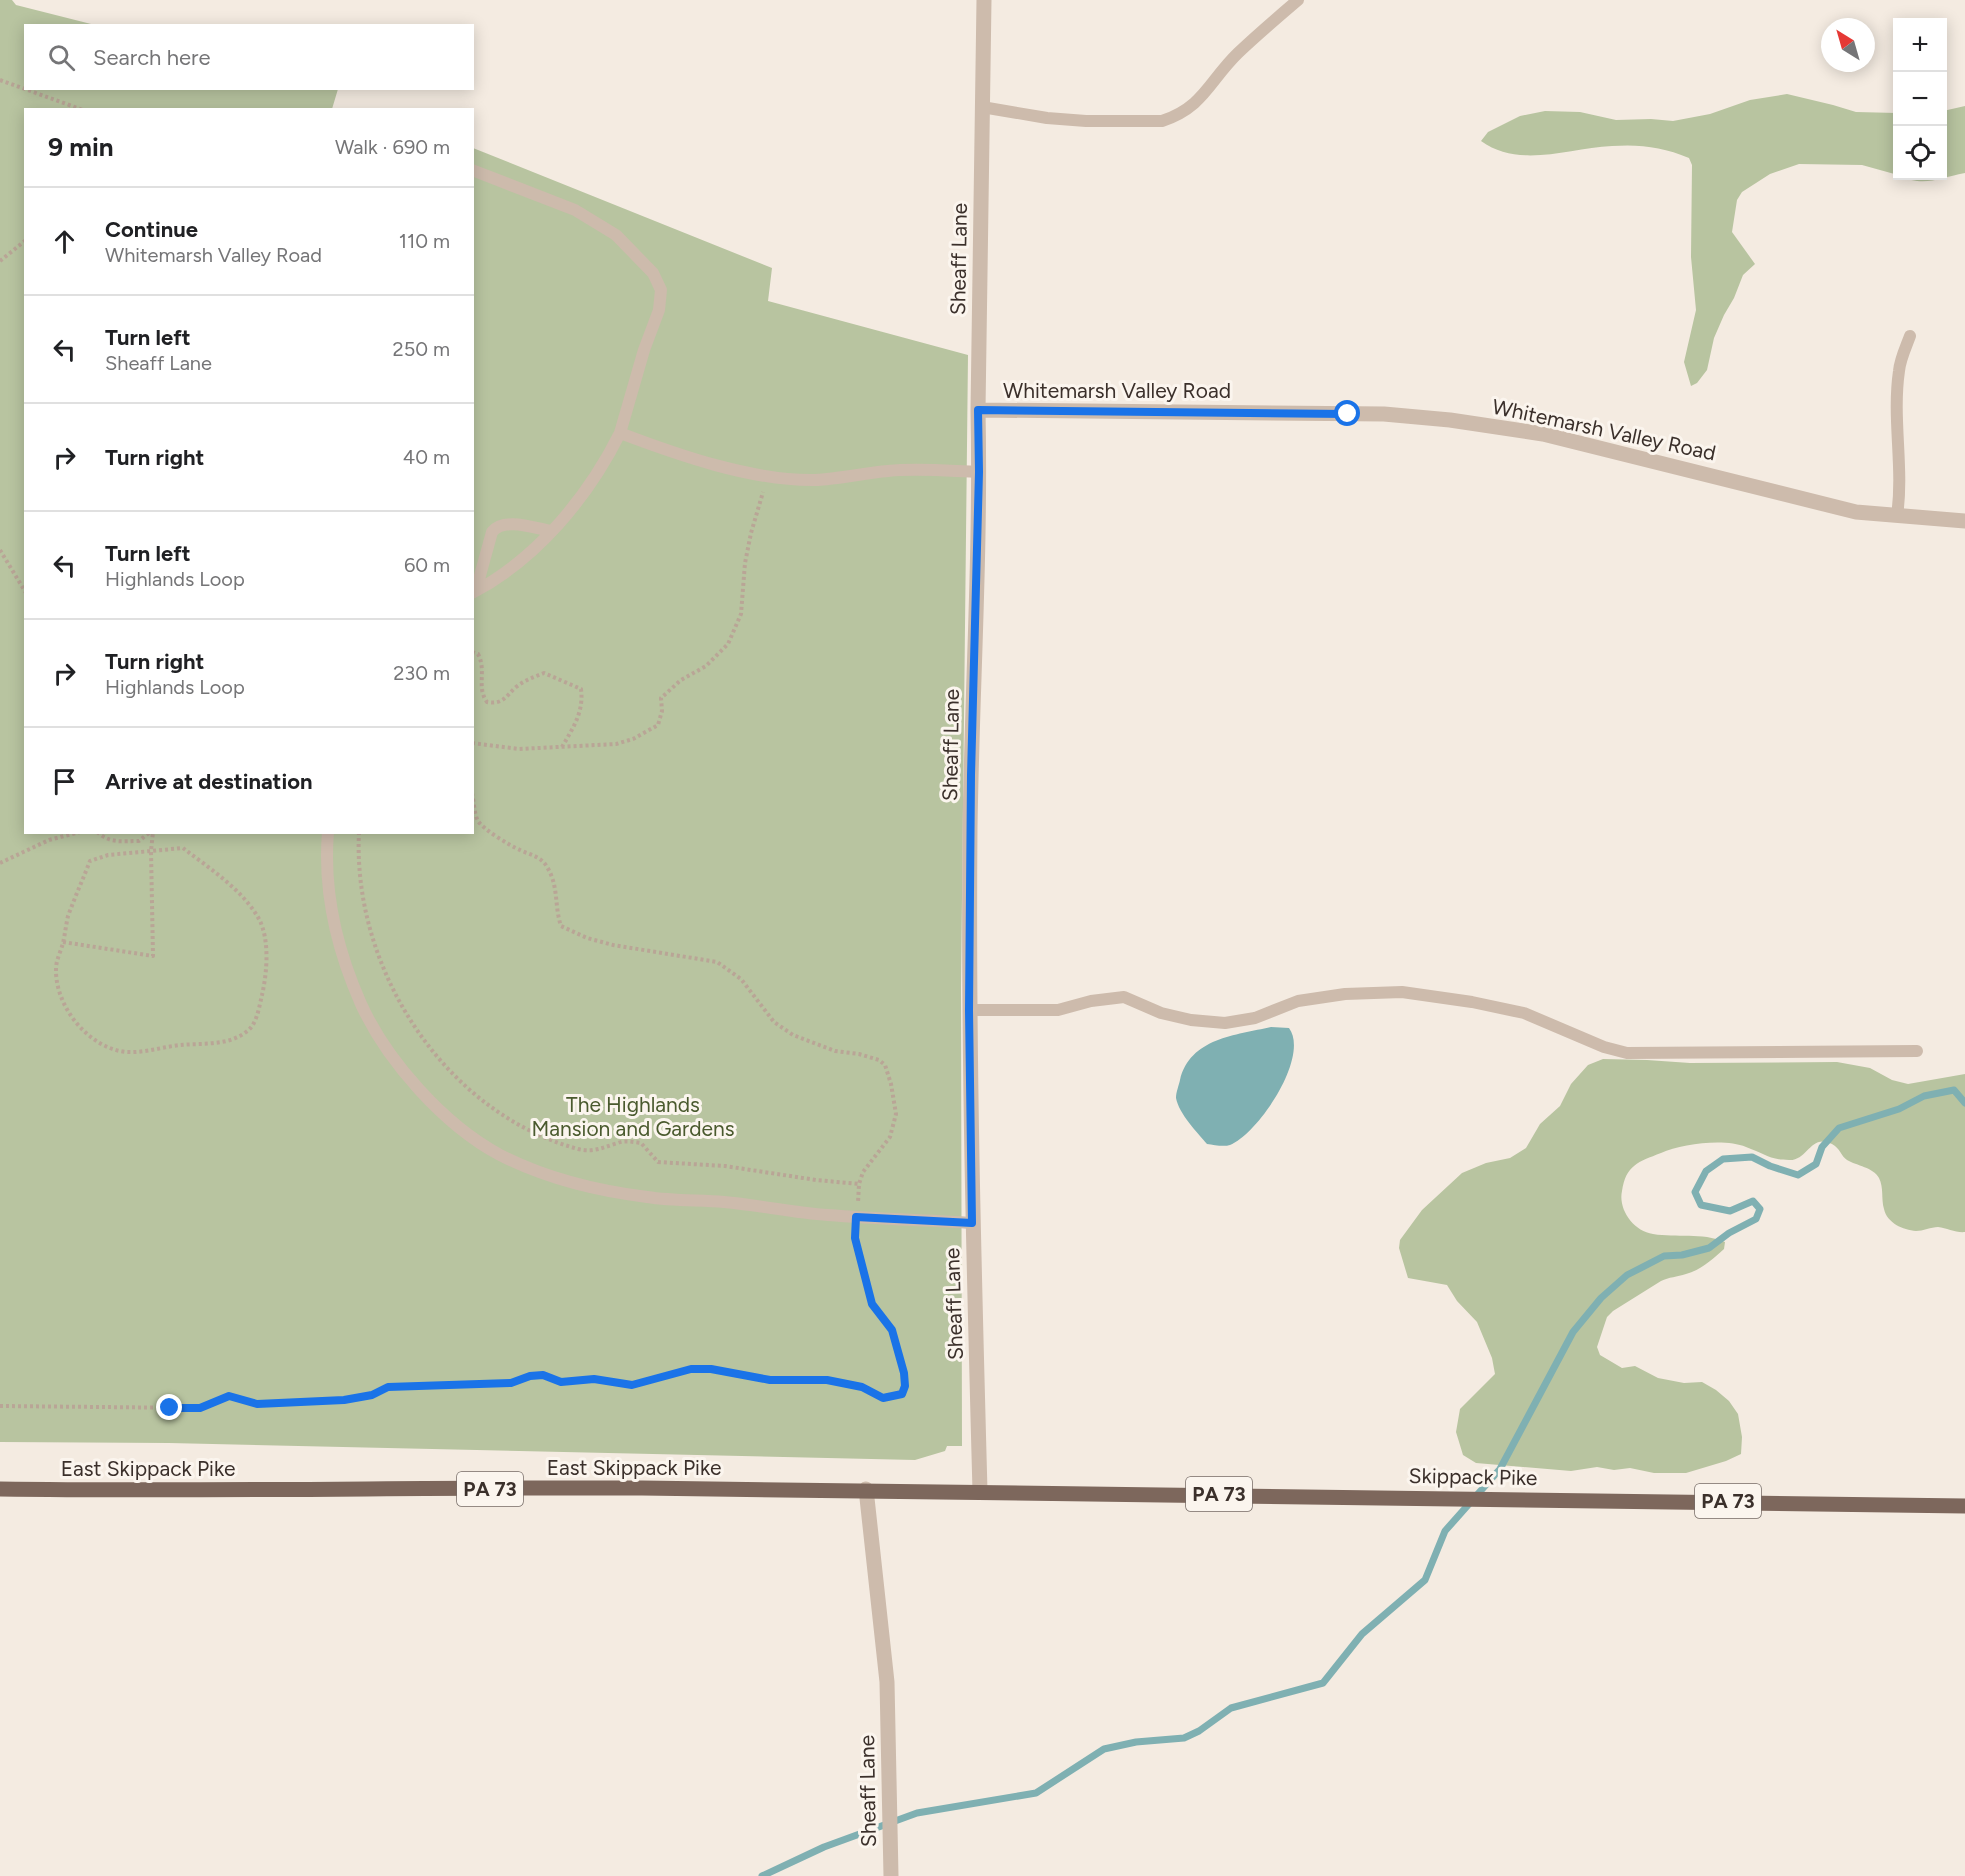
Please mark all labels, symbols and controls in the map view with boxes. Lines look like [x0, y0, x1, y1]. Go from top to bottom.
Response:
north arrow [1821, 18, 1875, 72]
map controls [1893, 18, 1947, 180]
button: + [1893, 18, 1947, 72]
search box [24, 24, 474, 90]
icon: search [45, 41, 78, 74]
text: Search here [93, 44, 211, 71]
button: − [1893, 72, 1947, 126]
button: locate [1893, 126, 1947, 180]
text: 9 min [48, 131, 114, 163]
text: Walk · 690 m [335, 135, 450, 159]
street label: Sheaff Lane [945, 203, 972, 315]
text: Continue [105, 216, 198, 243]
icon: ahead [48, 225, 81, 258]
text: 110 m [399, 229, 450, 253]
text: Whitemarsh Valley Road [105, 243, 322, 267]
text: Turn left [105, 324, 191, 351]
icon: left [48, 333, 81, 366]
text: 250 m [393, 337, 450, 361]
text: Sheaff Lane [105, 351, 212, 375]
street label: Whitemarsh Valley Road [1003, 378, 1231, 403]
street label: Whitemarsh Valley Road [1490, 394, 1718, 465]
route start [1334, 400, 1360, 426]
icon: right [48, 441, 81, 474]
text: Turn right [105, 444, 204, 471]
text: 40 m [403, 445, 450, 469]
text: Turn left [105, 540, 191, 567]
icon: left [48, 549, 81, 582]
text: 60 m [404, 553, 450, 577]
text: Highlands Loop [105, 567, 245, 591]
text: Turn right [105, 648, 204, 675]
icon: right [48, 657, 81, 690]
text: 230 m [393, 661, 450, 685]
text: Highlands Loop [105, 675, 245, 699]
street label: Sheaff Lane [937, 689, 964, 801]
icon: arrive [48, 765, 81, 798]
text: Arrive at destination [105, 768, 313, 795]
park label: The Highlands Mansion and Gardens [532, 1092, 734, 1141]
street label: Sheaff Lane [939, 1247, 968, 1361]
route end [156, 1394, 182, 1420]
street label: East Skippack Pike [547, 1455, 721, 1480]
street label: East Skippack Pike [61, 1456, 235, 1481]
street label: Skippack Pike [1408, 1463, 1538, 1490]
road number: PA 73 [457, 1472, 523, 1506]
road number: PA 73 [1186, 1477, 1252, 1511]
road number: PA 73 [1695, 1484, 1761, 1518]
street label: Sheaff Lane [854, 1735, 881, 1847]

